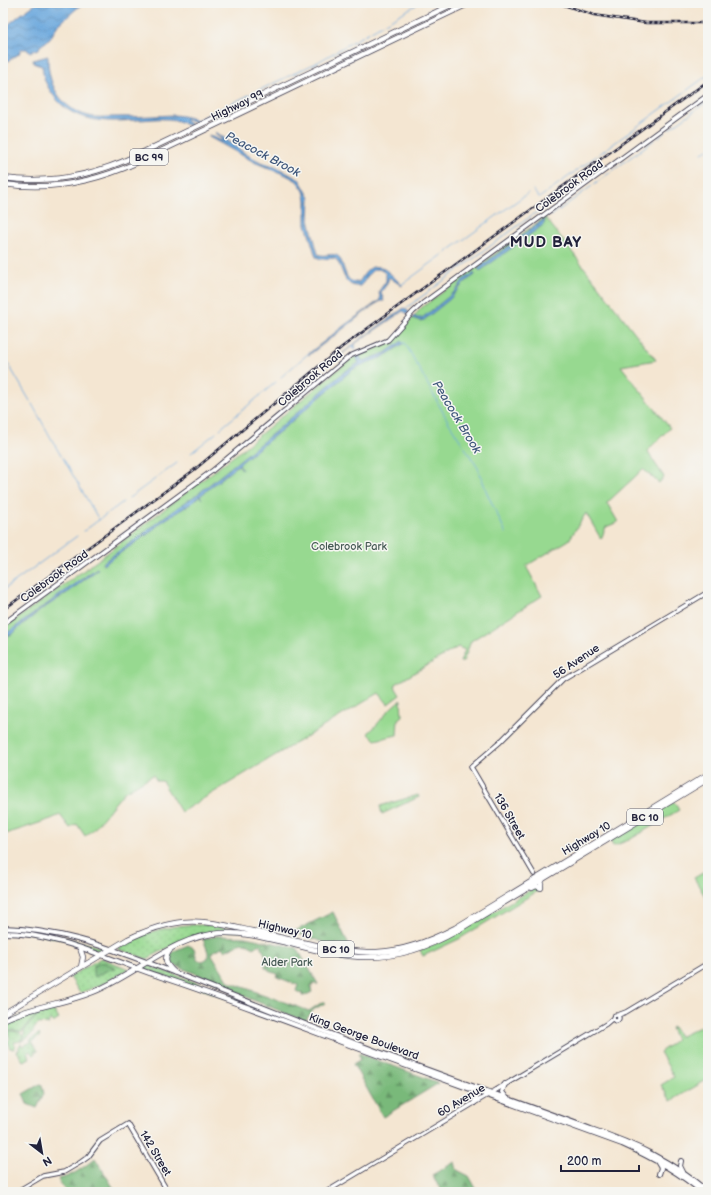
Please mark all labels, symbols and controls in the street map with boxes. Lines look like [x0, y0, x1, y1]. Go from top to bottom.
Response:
street label: Highway 99 [209, 87, 265, 124]
water label: Peacock Brook [223, 128, 304, 181]
road number: BC 99 [130, 149, 168, 165]
street label: Colebrook Road [533, 158, 606, 215]
district label: MUD BAY [510, 233, 582, 252]
street label: Colebrook Road [275, 348, 345, 409]
water label: Peacock Brook [429, 378, 485, 457]
park label: Colebrook Park [311, 540, 388, 553]
street label: Colebrook Road [18, 548, 91, 605]
street label: 56 Avenue [551, 641, 602, 682]
street label: 136 Street [491, 791, 528, 842]
road number: BC 10 [627, 809, 663, 825]
street label: Highway 10 [560, 819, 613, 858]
street label: Highway 10 [257, 917, 313, 942]
road number: BC 10 [318, 941, 354, 957]
park label: Alder Park [262, 956, 313, 969]
street label: King George Boulevard [307, 1011, 421, 1062]
street label: 60 Avenue [435, 1081, 488, 1120]
street label: 142 Street [137, 1128, 174, 1179]
north arrow [22, 1133, 62, 1173]
scale bar [561, 1147, 639, 1173]
text: N [40, 1153, 54, 1169]
text: 200 m [567, 1154, 601, 1169]

